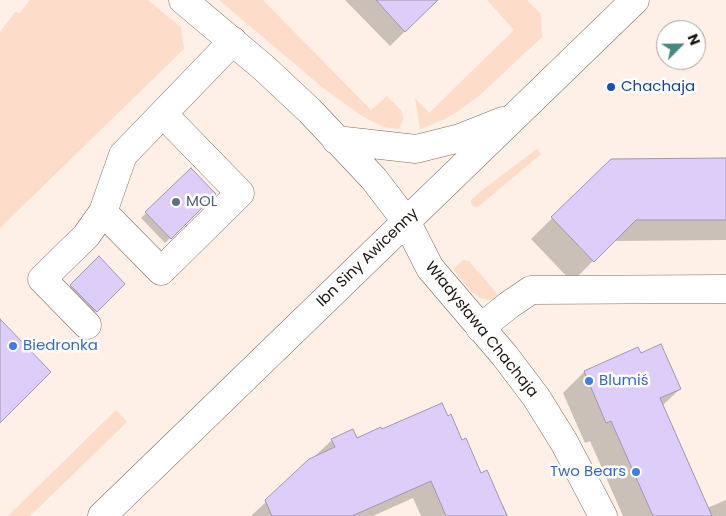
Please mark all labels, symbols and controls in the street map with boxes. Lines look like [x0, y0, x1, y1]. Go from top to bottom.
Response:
north arrow [656, 20, 706, 70]
text: N [683, 31, 705, 48]
place label: Chachaja [621, 78, 695, 96]
marker: Chachaja [605, 81, 617, 93]
place label: MOL [186, 193, 217, 211]
marker: MOL [170, 196, 182, 208]
street label: Ibn Siny Awicenny [314, 205, 422, 311]
street label: Władysława Chachaja [421, 259, 541, 401]
place label: Biedronka [23, 337, 98, 355]
marker: Biedronka [7, 340, 19, 352]
place label: Blumiś [599, 372, 648, 390]
marker: Blumiś [583, 375, 595, 387]
place label: Two Bears [550, 463, 626, 481]
marker: Two Bears [630, 466, 642, 478]

